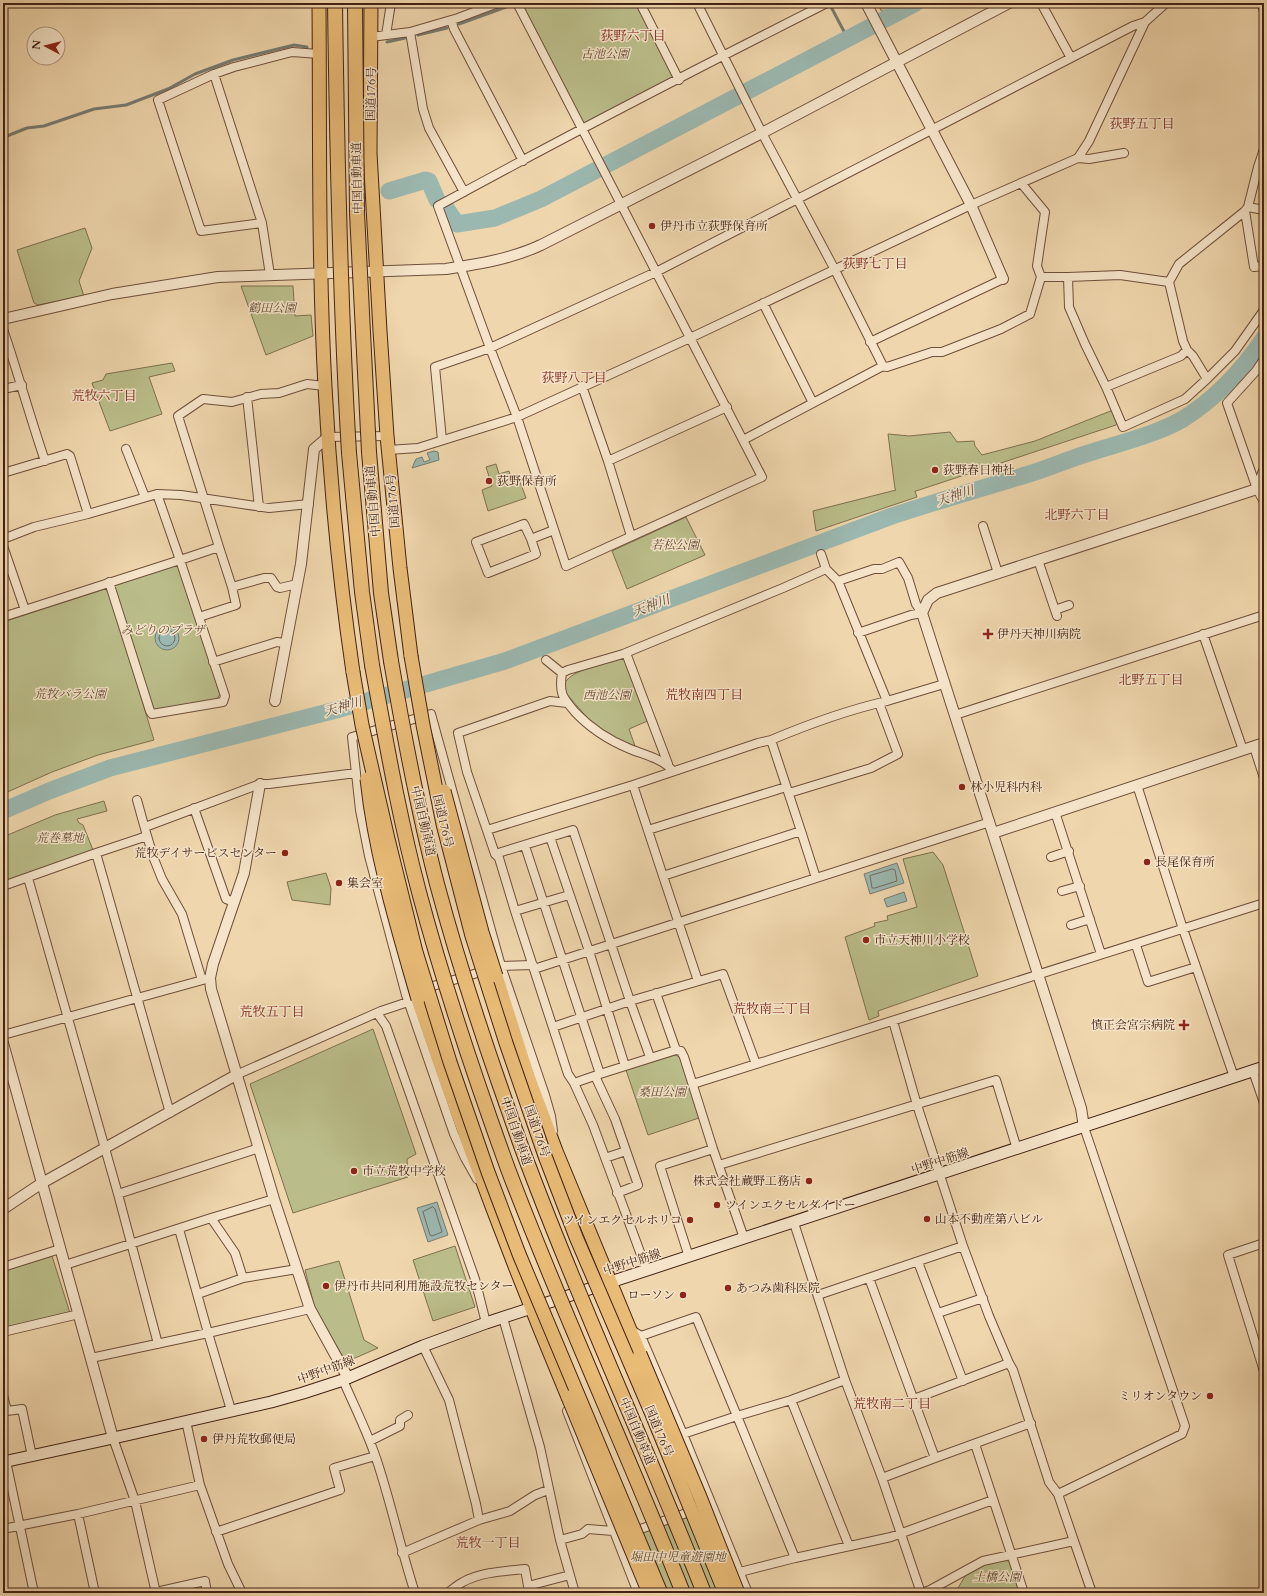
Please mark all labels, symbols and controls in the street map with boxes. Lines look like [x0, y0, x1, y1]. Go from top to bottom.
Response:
north arrow [26, 26, 66, 66]
district label: 荻野六丁目 [600, 27, 666, 45]
text: N [29, 39, 45, 50]
park label: 古池公園 [581, 46, 631, 62]
street label: 国道176号 [363, 67, 379, 121]
district label: 荻野五丁目 [1109, 115, 1175, 133]
street label: 中国自動車道 [348, 142, 366, 214]
place label: 伊丹市立荻野保育所 [660, 218, 768, 234]
marker: 伊丹市立荻野保育所 [647, 221, 657, 231]
district label: 荻野七丁目 [842, 255, 908, 273]
park label: 鶴田公園 [248, 300, 298, 316]
district label: 荻野八丁目 [541, 369, 607, 387]
district label: 荒牧六丁目 [71, 387, 137, 405]
place label: 荻野春日神社 [943, 462, 1015, 478]
street label: 中国自動車道 [362, 464, 384, 538]
marker: 荻野春日神社 [930, 465, 940, 475]
street label: 国道176号 [383, 473, 403, 529]
place label: 荻野保育所 [497, 473, 557, 489]
marker: 荻野保育所 [484, 476, 494, 486]
water label: 天神川 [934, 481, 978, 511]
district label: 北野六丁目 [1044, 506, 1110, 524]
park label: 若松公園 [651, 537, 701, 553]
water label: 天神川 [630, 590, 674, 621]
park label: みどりのプラザ [121, 622, 207, 638]
place label: 伊丹天神川病院 [997, 626, 1081, 642]
marker: 伊丹天神川病院 [982, 628, 994, 640]
district label: 北野五丁目 [1118, 671, 1184, 689]
park label: 荒牧バラ公園 [34, 686, 108, 702]
district label: 荒牧南四丁目 [665, 686, 743, 704]
park label: 西池公園 [583, 687, 633, 703]
water label: 天神川 [322, 692, 366, 721]
place label: 林小児科内科 [970, 779, 1042, 795]
marker: 林小児科内科 [957, 782, 967, 792]
street label: 中国自動車道 [407, 784, 439, 858]
street label: 国道176号 [429, 793, 457, 849]
park label: 荒巻墓地 [36, 830, 86, 846]
place label: 荒牧デイサービスセンター [134, 845, 277, 861]
marker: 荒牧デイサービスセンター [280, 848, 290, 858]
place label: 長尾保育所 [1155, 854, 1215, 870]
marker: 長尾保育所 [1142, 857, 1152, 867]
place label: 集会室 [347, 875, 383, 891]
marker: 集会室 [334, 878, 344, 888]
place label: 市立天神川小学校 [874, 932, 970, 948]
marker: 市立天神川小学校 [861, 935, 871, 945]
district label: 荒牧南三丁目 [733, 1000, 811, 1018]
district label: 荒牧五丁目 [239, 1003, 305, 1021]
place label: 慎正会宮宗病院 [1091, 1017, 1175, 1033]
marker: 慎正会宮宗病院 [1178, 1019, 1190, 1031]
park label: 桑田公園 [638, 1084, 688, 1100]
street label: 中国自動車道 [497, 1094, 535, 1168]
street label: 国道176号 [521, 1103, 553, 1159]
street label: 中野中筋線 [909, 1144, 971, 1178]
place label: 市立荒牧中学校 [362, 1163, 446, 1179]
marker: 市立荒牧中学校 [349, 1166, 359, 1176]
place label: 株式会社蔵野工務店 [693, 1173, 801, 1189]
marker: 株式会社蔵野工務店 [804, 1176, 814, 1186]
place label: ツインエクセルダイドー [725, 1197, 856, 1213]
marker: ツインエクセルダイドー [712, 1200, 722, 1210]
place label: 山本不動産第八ビル [935, 1211, 1043, 1227]
place label: ツインエクセルホリコ [563, 1212, 682, 1228]
marker: 山本不動産第八ビル [922, 1214, 932, 1224]
marker: ツインエクセルホリコ [685, 1215, 695, 1225]
street label: 中野中筋線 [601, 1245, 663, 1279]
place label: 伊丹市共同利用施設荒牧センター [334, 1278, 514, 1294]
place label: あつみ歯科医院 [736, 1280, 820, 1296]
marker: 伊丹市共同利用施設荒牧センター [321, 1281, 331, 1291]
marker: あつみ歯科医院 [723, 1283, 733, 1293]
place label: ローソン [627, 1287, 675, 1303]
marker: ローソン [678, 1290, 688, 1300]
street label: 中野中筋線 [295, 1352, 357, 1388]
place label: ミリオンタウン [1119, 1388, 1202, 1404]
marker: ミリオンタウン [1205, 1391, 1215, 1401]
street label: 中国自動車道 [616, 1395, 658, 1467]
district label: 荒牧南二丁目 [853, 1395, 931, 1413]
street label: 国道176号 [641, 1403, 677, 1459]
place label: 伊丹荒牧郵便局 [212, 1431, 296, 1447]
marker: 伊丹荒牧郵便局 [199, 1434, 209, 1444]
district label: 荒牧一丁目 [455, 1534, 521, 1552]
park label: 堀田中児童遊園地 [630, 1549, 728, 1565]
park label: 土橋公園 [973, 1569, 1023, 1585]

